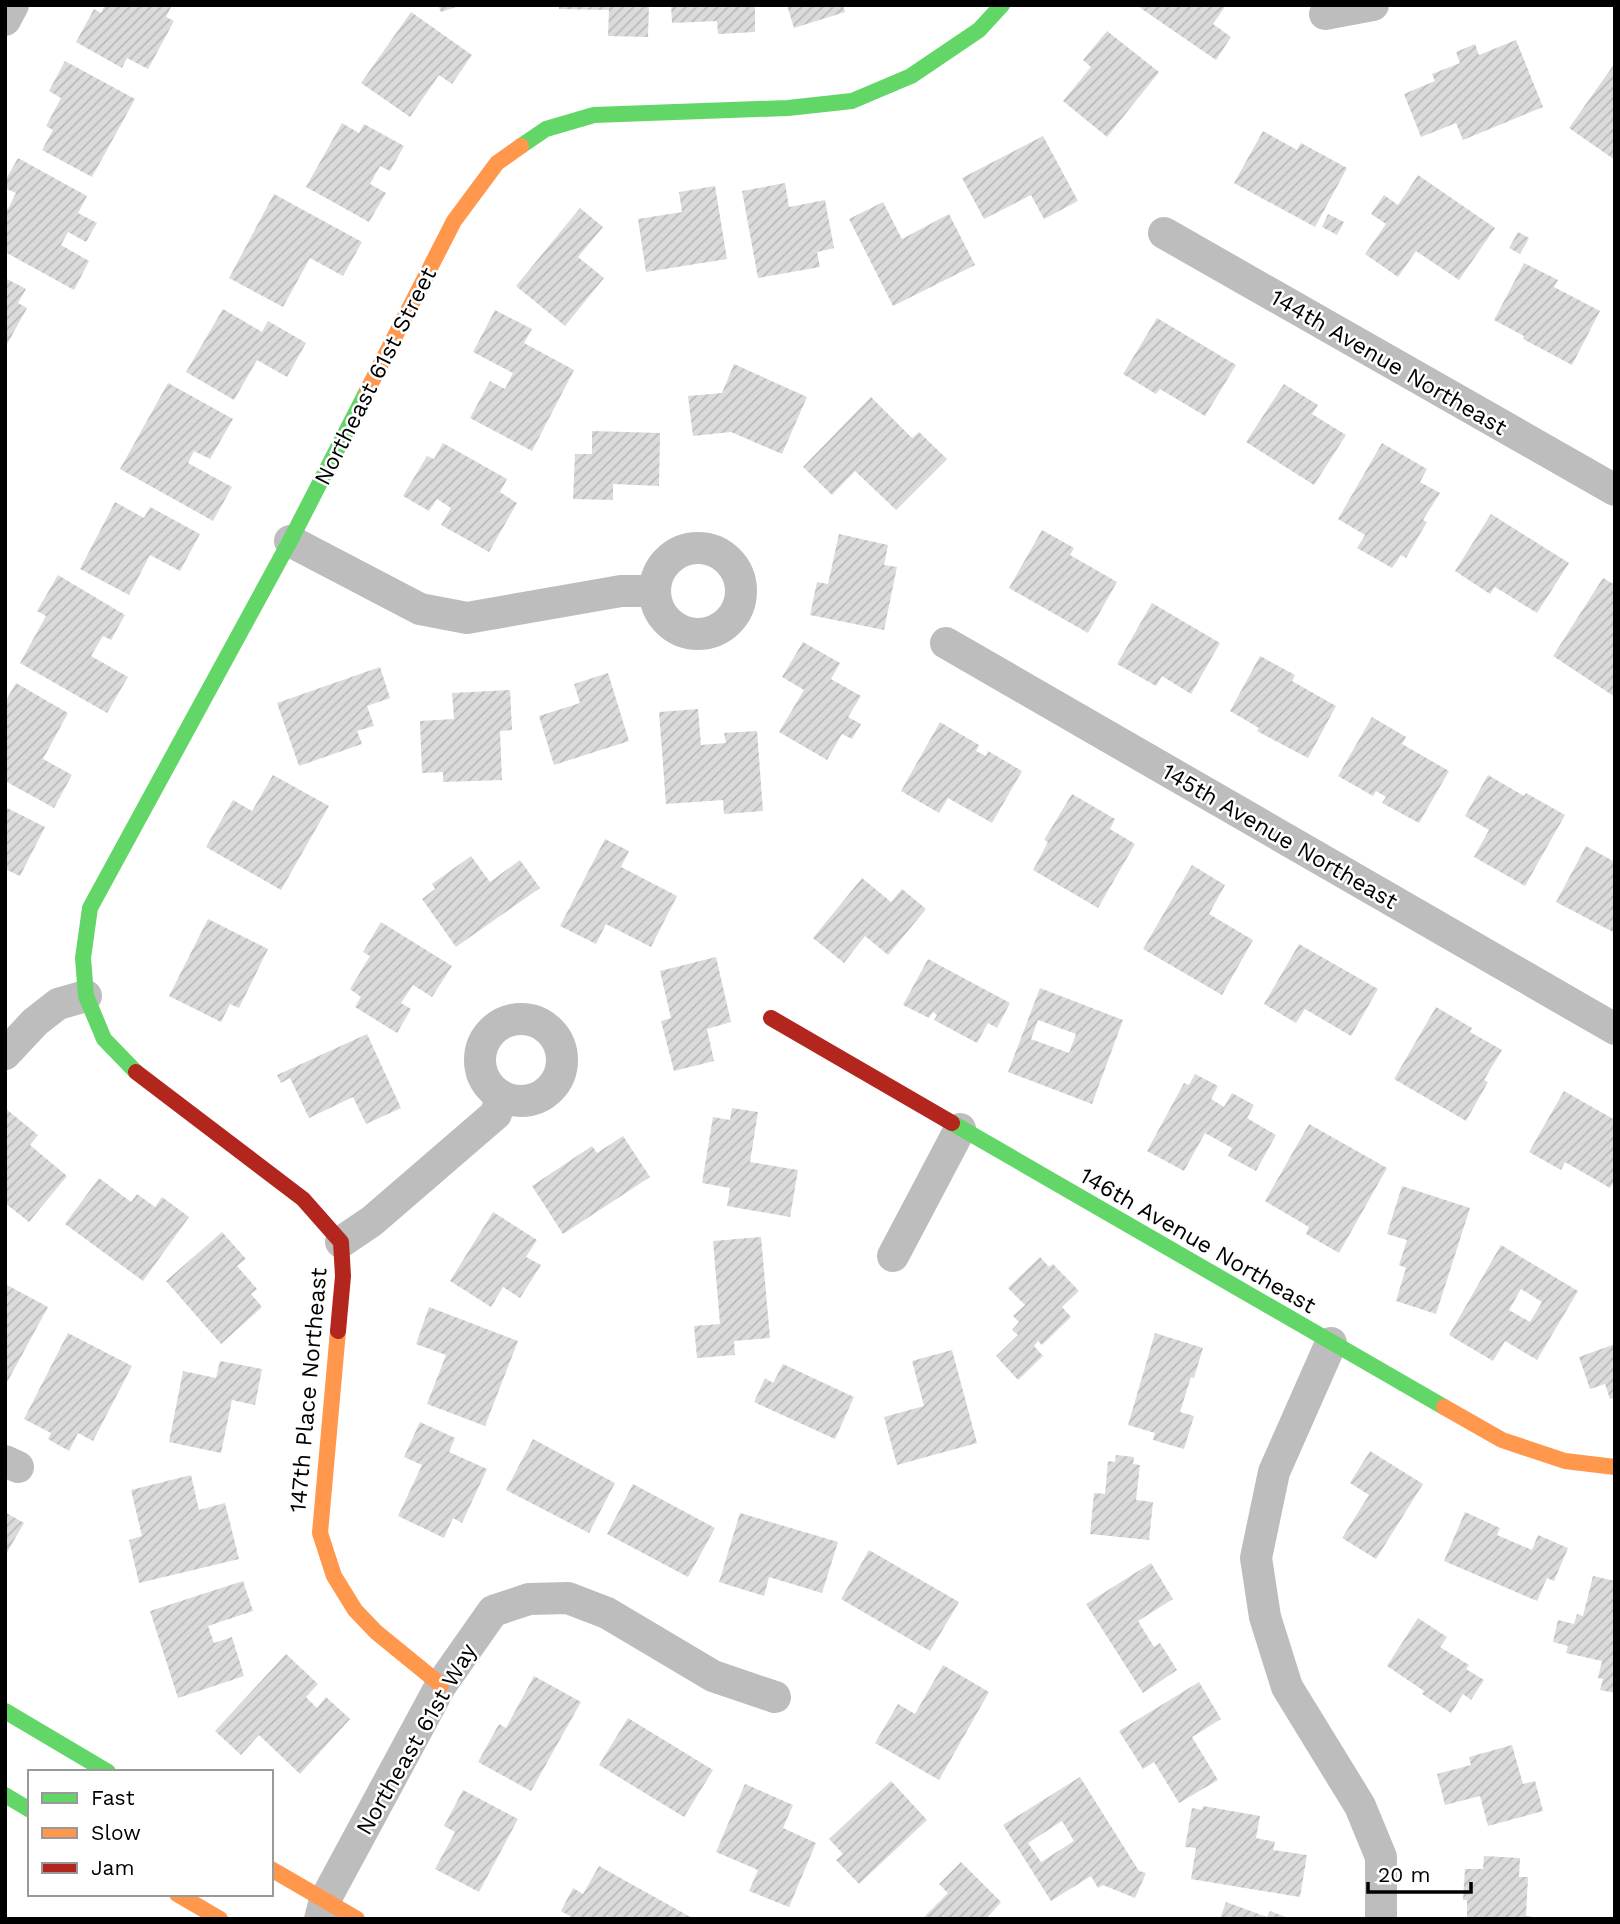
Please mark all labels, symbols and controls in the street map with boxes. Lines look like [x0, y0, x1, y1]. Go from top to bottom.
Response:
street label: Northeast 61st Street [309, 263, 442, 490]
street label: 144th Avenue Northeast [1266, 284, 1512, 441]
street label: 145th Avenue Northeast [1157, 758, 1403, 915]
street label: 146th Avenue Northeast [1075, 1162, 1321, 1319]
street label: 147th Place Northeast [284, 1266, 333, 1514]
street label: Northeast 61st Way [351, 1639, 482, 1840]
legend [28, 1770, 273, 1896]
text: Fast [91, 1785, 135, 1810]
text: Slow [91, 1820, 141, 1845]
scale bar [1368, 1850, 1471, 1894]
text: Jam [91, 1855, 134, 1880]
text: 20 m [1378, 1862, 1430, 1887]

